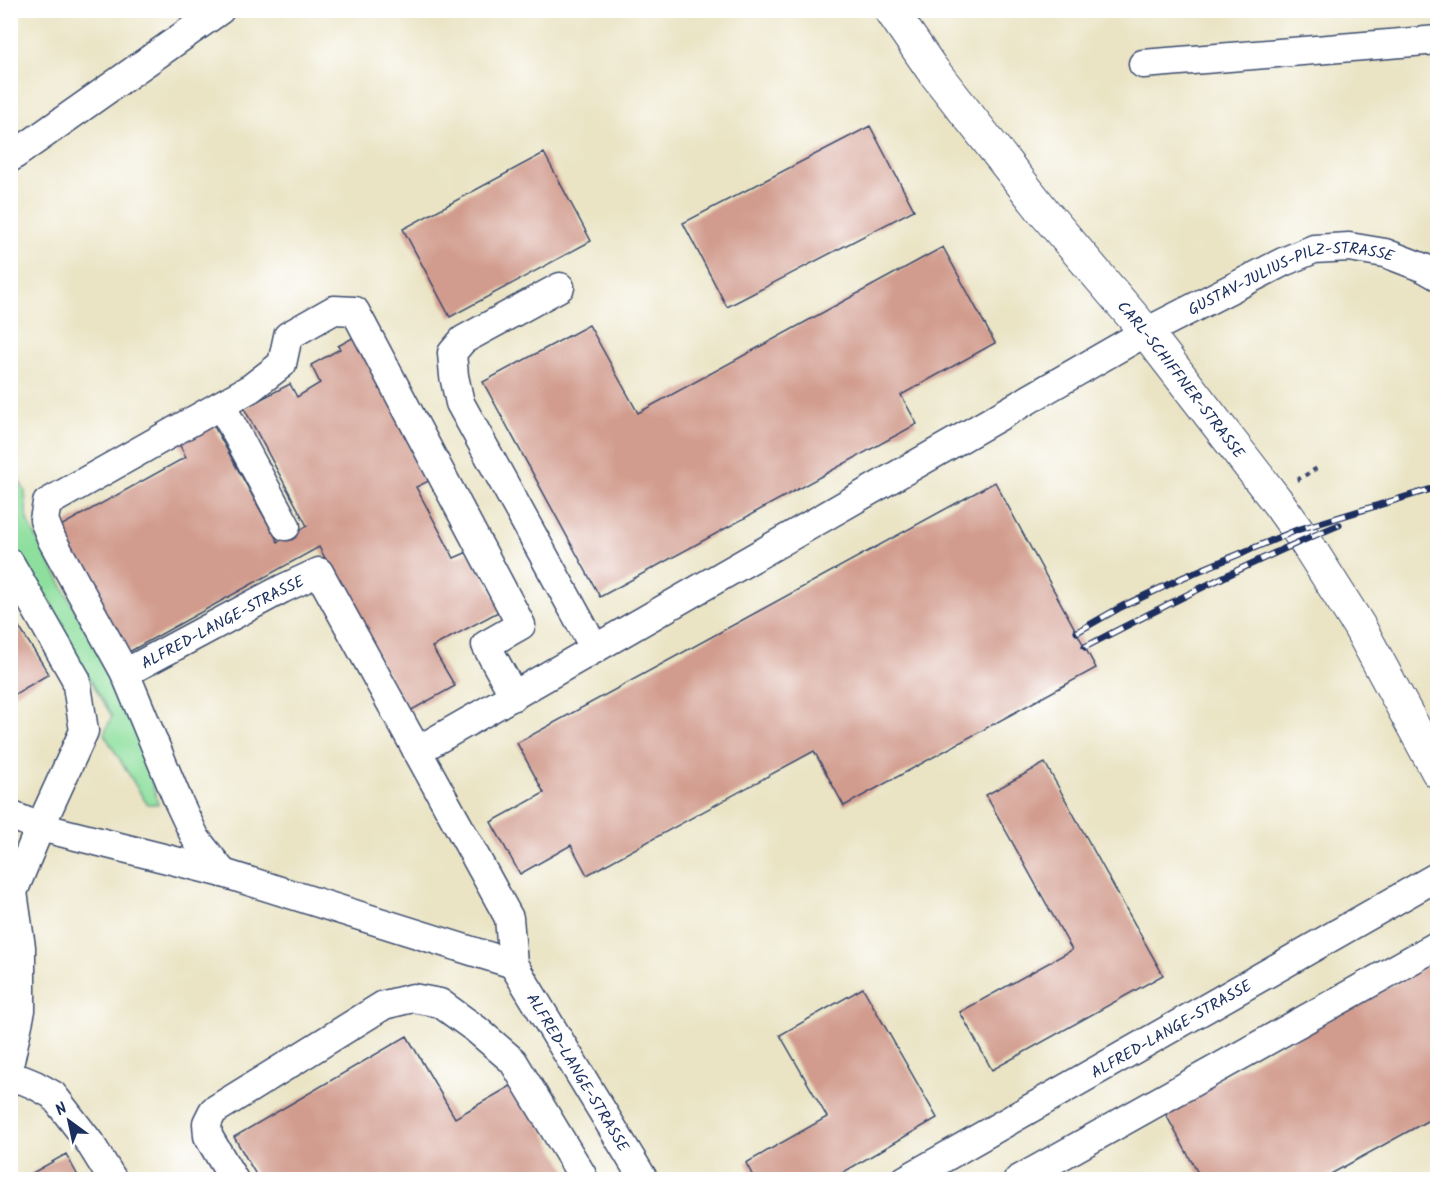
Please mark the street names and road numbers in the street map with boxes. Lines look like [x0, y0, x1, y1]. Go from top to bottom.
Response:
street label: GUSTAV-JULIUS-PILZ-STRASSE [1184, 236, 1398, 323]
street label: CARL-SCHIFFNER-STRASSE [1110, 296, 1251, 465]
street label: ALFRED-LANGE-STRASSE [137, 569, 309, 676]
street label: ALFRED-LANGE-STRASSE [1086, 974, 1257, 1086]
street label: ALFRED-LANGE-STRASSE [519, 989, 635, 1157]

